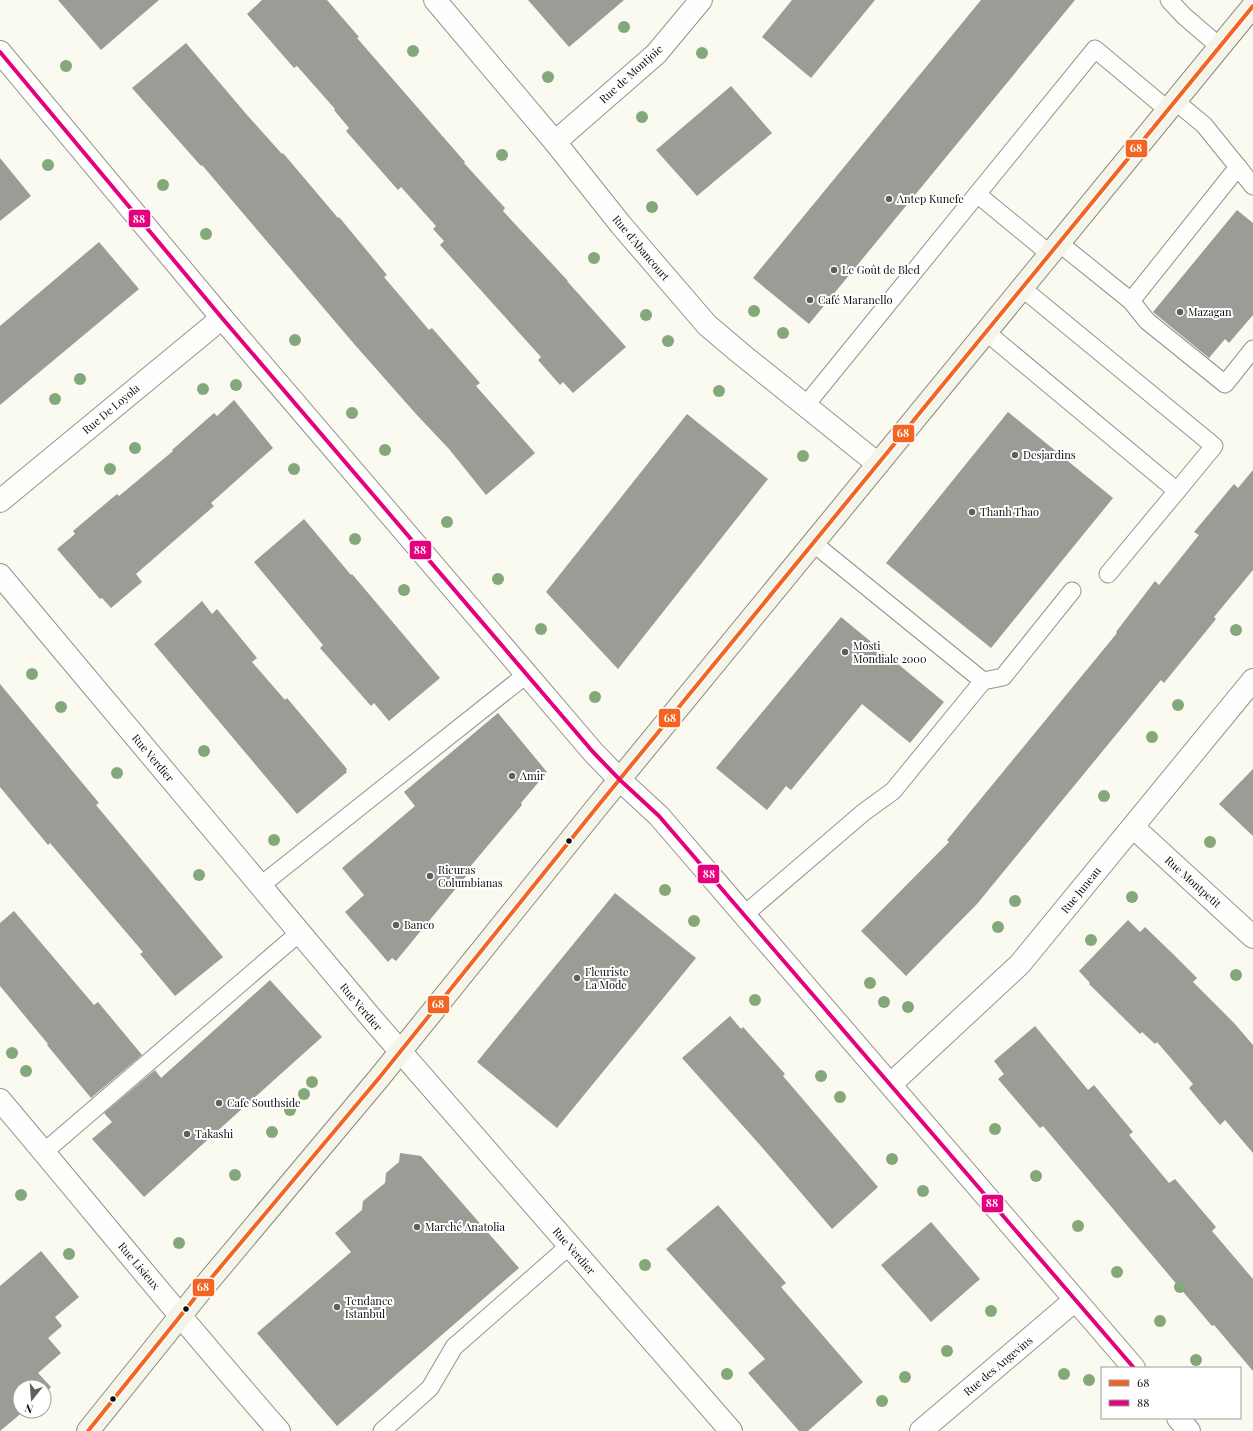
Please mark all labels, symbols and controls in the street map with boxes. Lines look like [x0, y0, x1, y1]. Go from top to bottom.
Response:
street label: Rue de Montjoie [596, 41, 666, 106]
line badge: 68 [1125, 139, 1148, 158]
text: 68 [1130, 140, 1142, 155]
place label: Antep Kunefe [896, 191, 964, 206]
marker: Antep Kunefe [884, 194, 894, 204]
line badge: 88 [128, 209, 151, 228]
text: 88 [133, 211, 145, 226]
street label: Rue d'Abancourt [609, 212, 673, 284]
place label: Le Goût de Bled [842, 262, 920, 277]
marker: Le Goût de Bled [829, 265, 839, 275]
place label: Café Maranello [818, 292, 893, 307]
marker: Café Maranello [805, 295, 815, 305]
place label: Mazagan [1188, 304, 1232, 319]
marker: Mazagan [1175, 307, 1185, 317]
street label: Rue De Loyola [79, 380, 143, 437]
line badge: 68 [892, 424, 915, 443]
text: 68 [897, 425, 909, 440]
place label: Desjardins [1023, 447, 1076, 462]
marker: Desjardins [1010, 450, 1020, 460]
place label: Thanh Thao [980, 504, 1039, 519]
marker: Thanh Thao [967, 507, 977, 517]
line badge: 88 [409, 540, 432, 560]
text: 88 [414, 542, 426, 557]
place label: Mosti Mondiale 2000 [853, 638, 927, 666]
marker: Mosti Mondiale 2000 [840, 647, 850, 657]
line badge: 68 [658, 708, 681, 728]
text: 68 [664, 710, 676, 725]
street label: Rue Verdier [129, 731, 178, 785]
place label: Amir [519, 768, 545, 783]
marker: Amir [507, 771, 517, 781]
unlabelled marker [564, 836, 574, 846]
street label: Rue Montpetit [1162, 852, 1225, 911]
place label: Ricuras Columbianas [438, 862, 503, 890]
street label: Rue Juneau [1057, 863, 1104, 916]
line badge: 88 [697, 864, 720, 884]
text: 88 [703, 866, 715, 881]
marker: Ricuras Columbianas [425, 871, 435, 881]
place label: Banco [404, 917, 434, 932]
marker: Banco [391, 920, 401, 930]
place label: Fleuriste La Mode [585, 964, 629, 992]
marker: Fleuriste La Mode [572, 973, 582, 983]
street label: Rue Verdier [337, 980, 386, 1034]
line badge: 68 [427, 995, 450, 1014]
text: 68 [432, 996, 444, 1011]
place label: Cafe Southside [227, 1095, 301, 1110]
marker: Cafe Southside [214, 1098, 224, 1108]
place label: Takashi [195, 1126, 233, 1141]
marker: Takashi [182, 1129, 192, 1139]
line badge: 88 [981, 1194, 1004, 1213]
text: 88 [986, 1195, 998, 1210]
place label: Marché Anatolia [425, 1219, 506, 1234]
marker: Marché Anatolia [412, 1222, 422, 1232]
street label: Rue Verdier [550, 1224, 599, 1278]
street label: Rue Lisieux [115, 1239, 164, 1293]
line badge: 68 [192, 1278, 215, 1297]
text: 68 [197, 1279, 209, 1294]
place label: Tendance Istanbul [345, 1293, 393, 1321]
marker: Tendance Istanbul [332, 1302, 342, 1312]
unlabelled marker [181, 1304, 191, 1314]
street label: Rue des Angevins [960, 1332, 1035, 1399]
legend [1101, 1367, 1241, 1419]
text: 68 [1137, 1374, 1149, 1390]
north arrow [12, 1379, 52, 1419]
unlabelled marker [108, 1394, 118, 1404]
text: 88 [1137, 1394, 1149, 1410]
text: N [23, 1401, 35, 1417]

